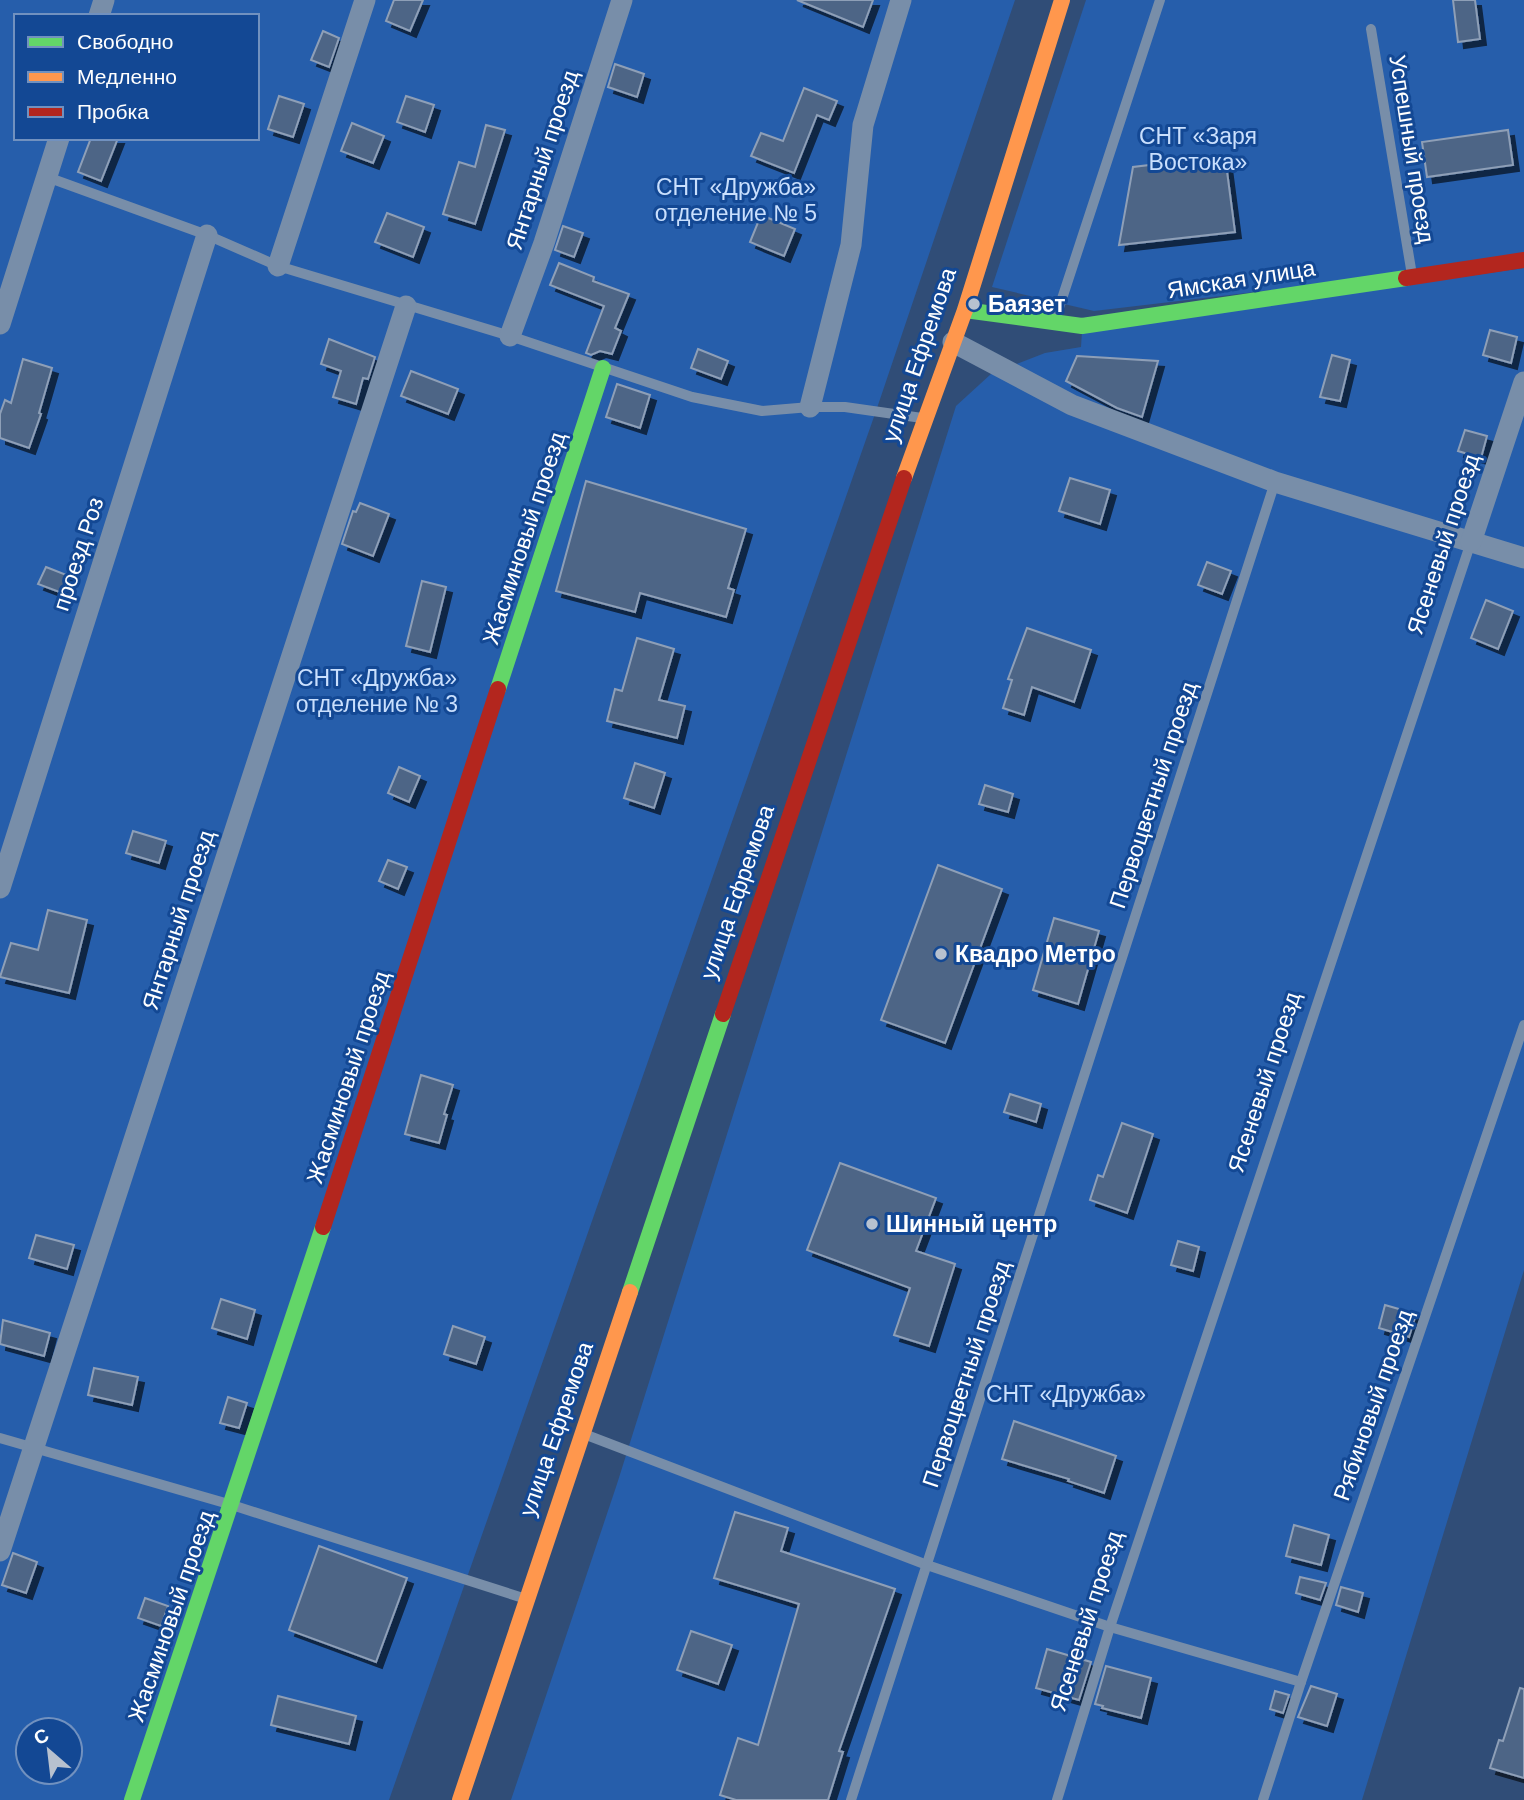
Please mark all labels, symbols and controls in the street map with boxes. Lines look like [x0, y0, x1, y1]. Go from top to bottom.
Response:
legend [14, 14, 259, 140]
text: Свободно [77, 30, 174, 53]
street label: Успешный проезд [1384, 53, 1440, 246]
text: Медленно [77, 65, 177, 88]
street label: Янтарный проезд [501, 66, 583, 253]
text: Пробка [77, 100, 149, 123]
park label: СНТ «Заря Востока» [1139, 123, 1257, 175]
park label: СНТ «Дружба» отделение № 5 [655, 174, 817, 226]
street label: Ямская улица [1165, 254, 1317, 304]
street label: улица Ефремова [877, 264, 961, 446]
place label: Баязет [988, 291, 1066, 317]
marker: Баязет [966, 296, 982, 312]
street label: Жасминовый проезд [477, 428, 571, 647]
street label: Ясеневый проезд [1402, 450, 1485, 637]
street label: проезд Роз [47, 494, 109, 614]
park label: СНТ «Дружба» отделение № 3 [296, 665, 458, 717]
street label: Первоцветный проезд [1104, 678, 1202, 912]
street label: улица Ефремова [695, 801, 779, 983]
street label: Янтарный проезд [137, 826, 219, 1013]
place label: Квадро Метро [955, 941, 1116, 967]
marker: Квадро Метро [933, 946, 949, 962]
street label: Жасминовый проезд [301, 967, 395, 1186]
street label: Ясеневый проезд [1223, 988, 1306, 1175]
place label: Шинный центр [886, 1211, 1057, 1237]
marker: Шинный центр [864, 1216, 880, 1232]
street label: Первоцветный проезд [917, 1257, 1015, 1491]
street label: Рябиновый проезд [1328, 1306, 1418, 1504]
street label: улица Ефремова [514, 1338, 598, 1520]
park label: СНТ «Дружба» [986, 1381, 1146, 1407]
street label: Жасминовый проезд [123, 1506, 220, 1725]
street label: Ясеневый проезд [1045, 1527, 1128, 1714]
north arrow [14, 1716, 84, 1786]
text: С [30, 1724, 52, 1749]

